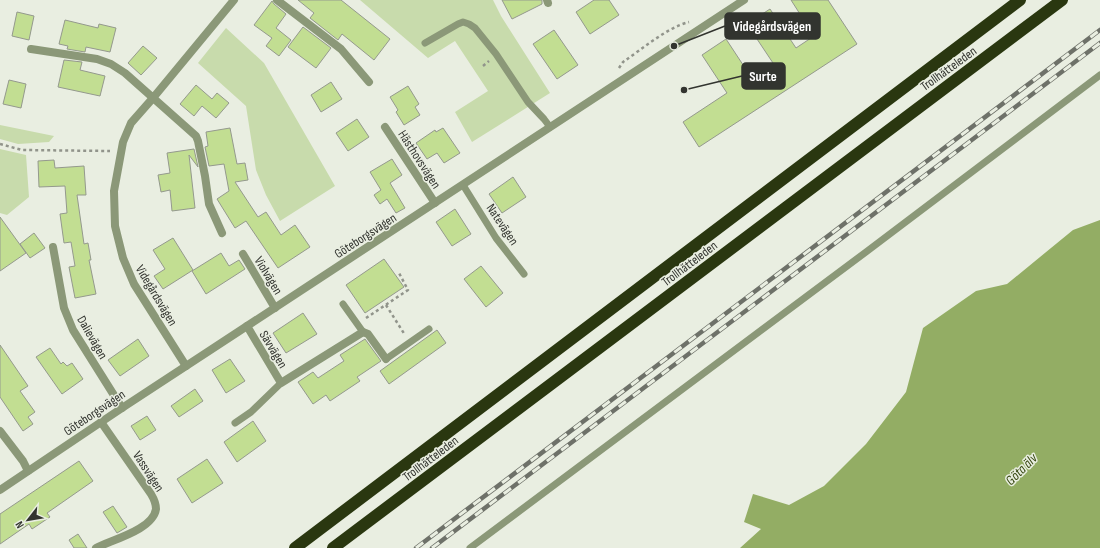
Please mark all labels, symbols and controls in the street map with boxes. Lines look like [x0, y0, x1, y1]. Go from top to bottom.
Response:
callout: Videgårdsvägen [725, 13, 820, 39]
text: Videgårdsvägen [733, 18, 811, 35]
street label: Trollhätteleden [917, 43, 980, 95]
callout: Surte [742, 63, 785, 89]
text: Surte [749, 68, 777, 85]
street label: Hästhovsvägen [394, 127, 444, 192]
street label: Natevägen [483, 201, 522, 248]
street label: Göteborgsvägen [332, 210, 400, 262]
street label: Trollhätteleden [659, 238, 721, 290]
street label: Violvägen [251, 253, 286, 298]
street label: Videgårdsvägen [132, 262, 181, 329]
street label: Dalievägen [73, 313, 111, 362]
street label: Sävvägen [256, 328, 291, 371]
street label: Göteborgsvägen [61, 386, 128, 439]
street label: Trollhätteleden [400, 433, 462, 485]
street label: Vassvägen [129, 448, 167, 495]
water label: Göta älv [1002, 449, 1041, 489]
north arrow [8, 500, 48, 540]
text: N [13, 519, 27, 531]

